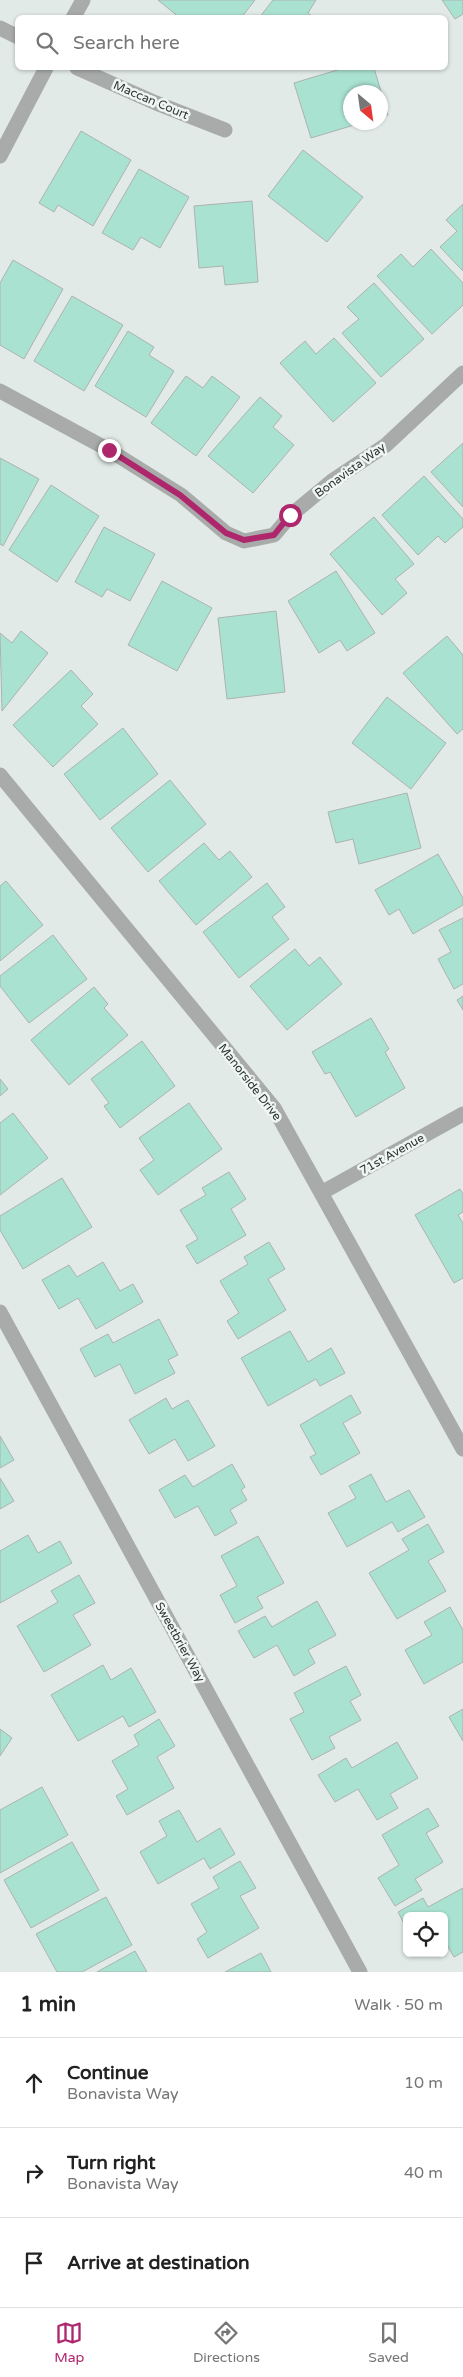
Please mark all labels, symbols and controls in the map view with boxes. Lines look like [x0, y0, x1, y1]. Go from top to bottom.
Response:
search box [15, 15, 448, 70]
icon: search [33, 29, 61, 57]
text: Search here [73, 32, 180, 54]
street label: Maccan Court [111, 78, 191, 122]
north arrow [343, 85, 388, 130]
route end [98, 439, 121, 462]
street label: Bonavista Way [312, 439, 388, 500]
route start [279, 504, 302, 527]
street label: Manorside Drive [216, 1041, 284, 1123]
street label: 71st Avenue [357, 1130, 427, 1177]
street label: Sweetbrier Way [152, 1600, 208, 1685]
map controls [403, 1912, 448, 1957]
button: locate [403, 1912, 448, 1957]
text: 1 min [20, 1992, 76, 2017]
text: Walk · 50 m [354, 1995, 443, 2015]
text: Continue [67, 2062, 149, 2084]
icon: ahead [20, 2069, 48, 2097]
text: 10 m [404, 2073, 443, 2093]
text: Bonavista Way [67, 2084, 179, 2104]
text: Turn right [67, 2152, 155, 2174]
icon: right [20, 2159, 48, 2187]
text: 40 m [404, 2163, 443, 2183]
text: Bonavista Way [67, 2174, 179, 2194]
icon: arrive [20, 2249, 48, 2277]
text: Arrive at destination [67, 2252, 250, 2274]
tab: Map [54, 2319, 84, 2366]
tab: Directions [193, 2319, 260, 2366]
tab: Saved [368, 2319, 409, 2366]

